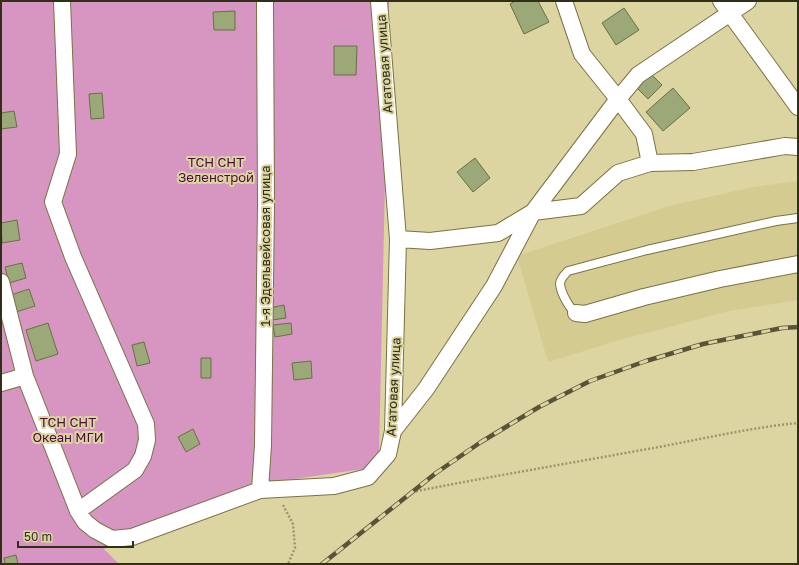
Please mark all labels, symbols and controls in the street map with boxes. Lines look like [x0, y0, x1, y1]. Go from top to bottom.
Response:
street label: Агатовая улица [373, 14, 395, 114]
park label: ТСН СНТ Зеленстрой [178, 154, 254, 185]
street label: 1-я Эдельвейсовая улица [257, 165, 273, 327]
street label: Агатовая улица [382, 337, 404, 437]
park label: ТСН СНТ Океан МГИ [32, 414, 104, 445]
scale bar [18, 523, 133, 549]
text: 50 m [24, 529, 52, 544]

